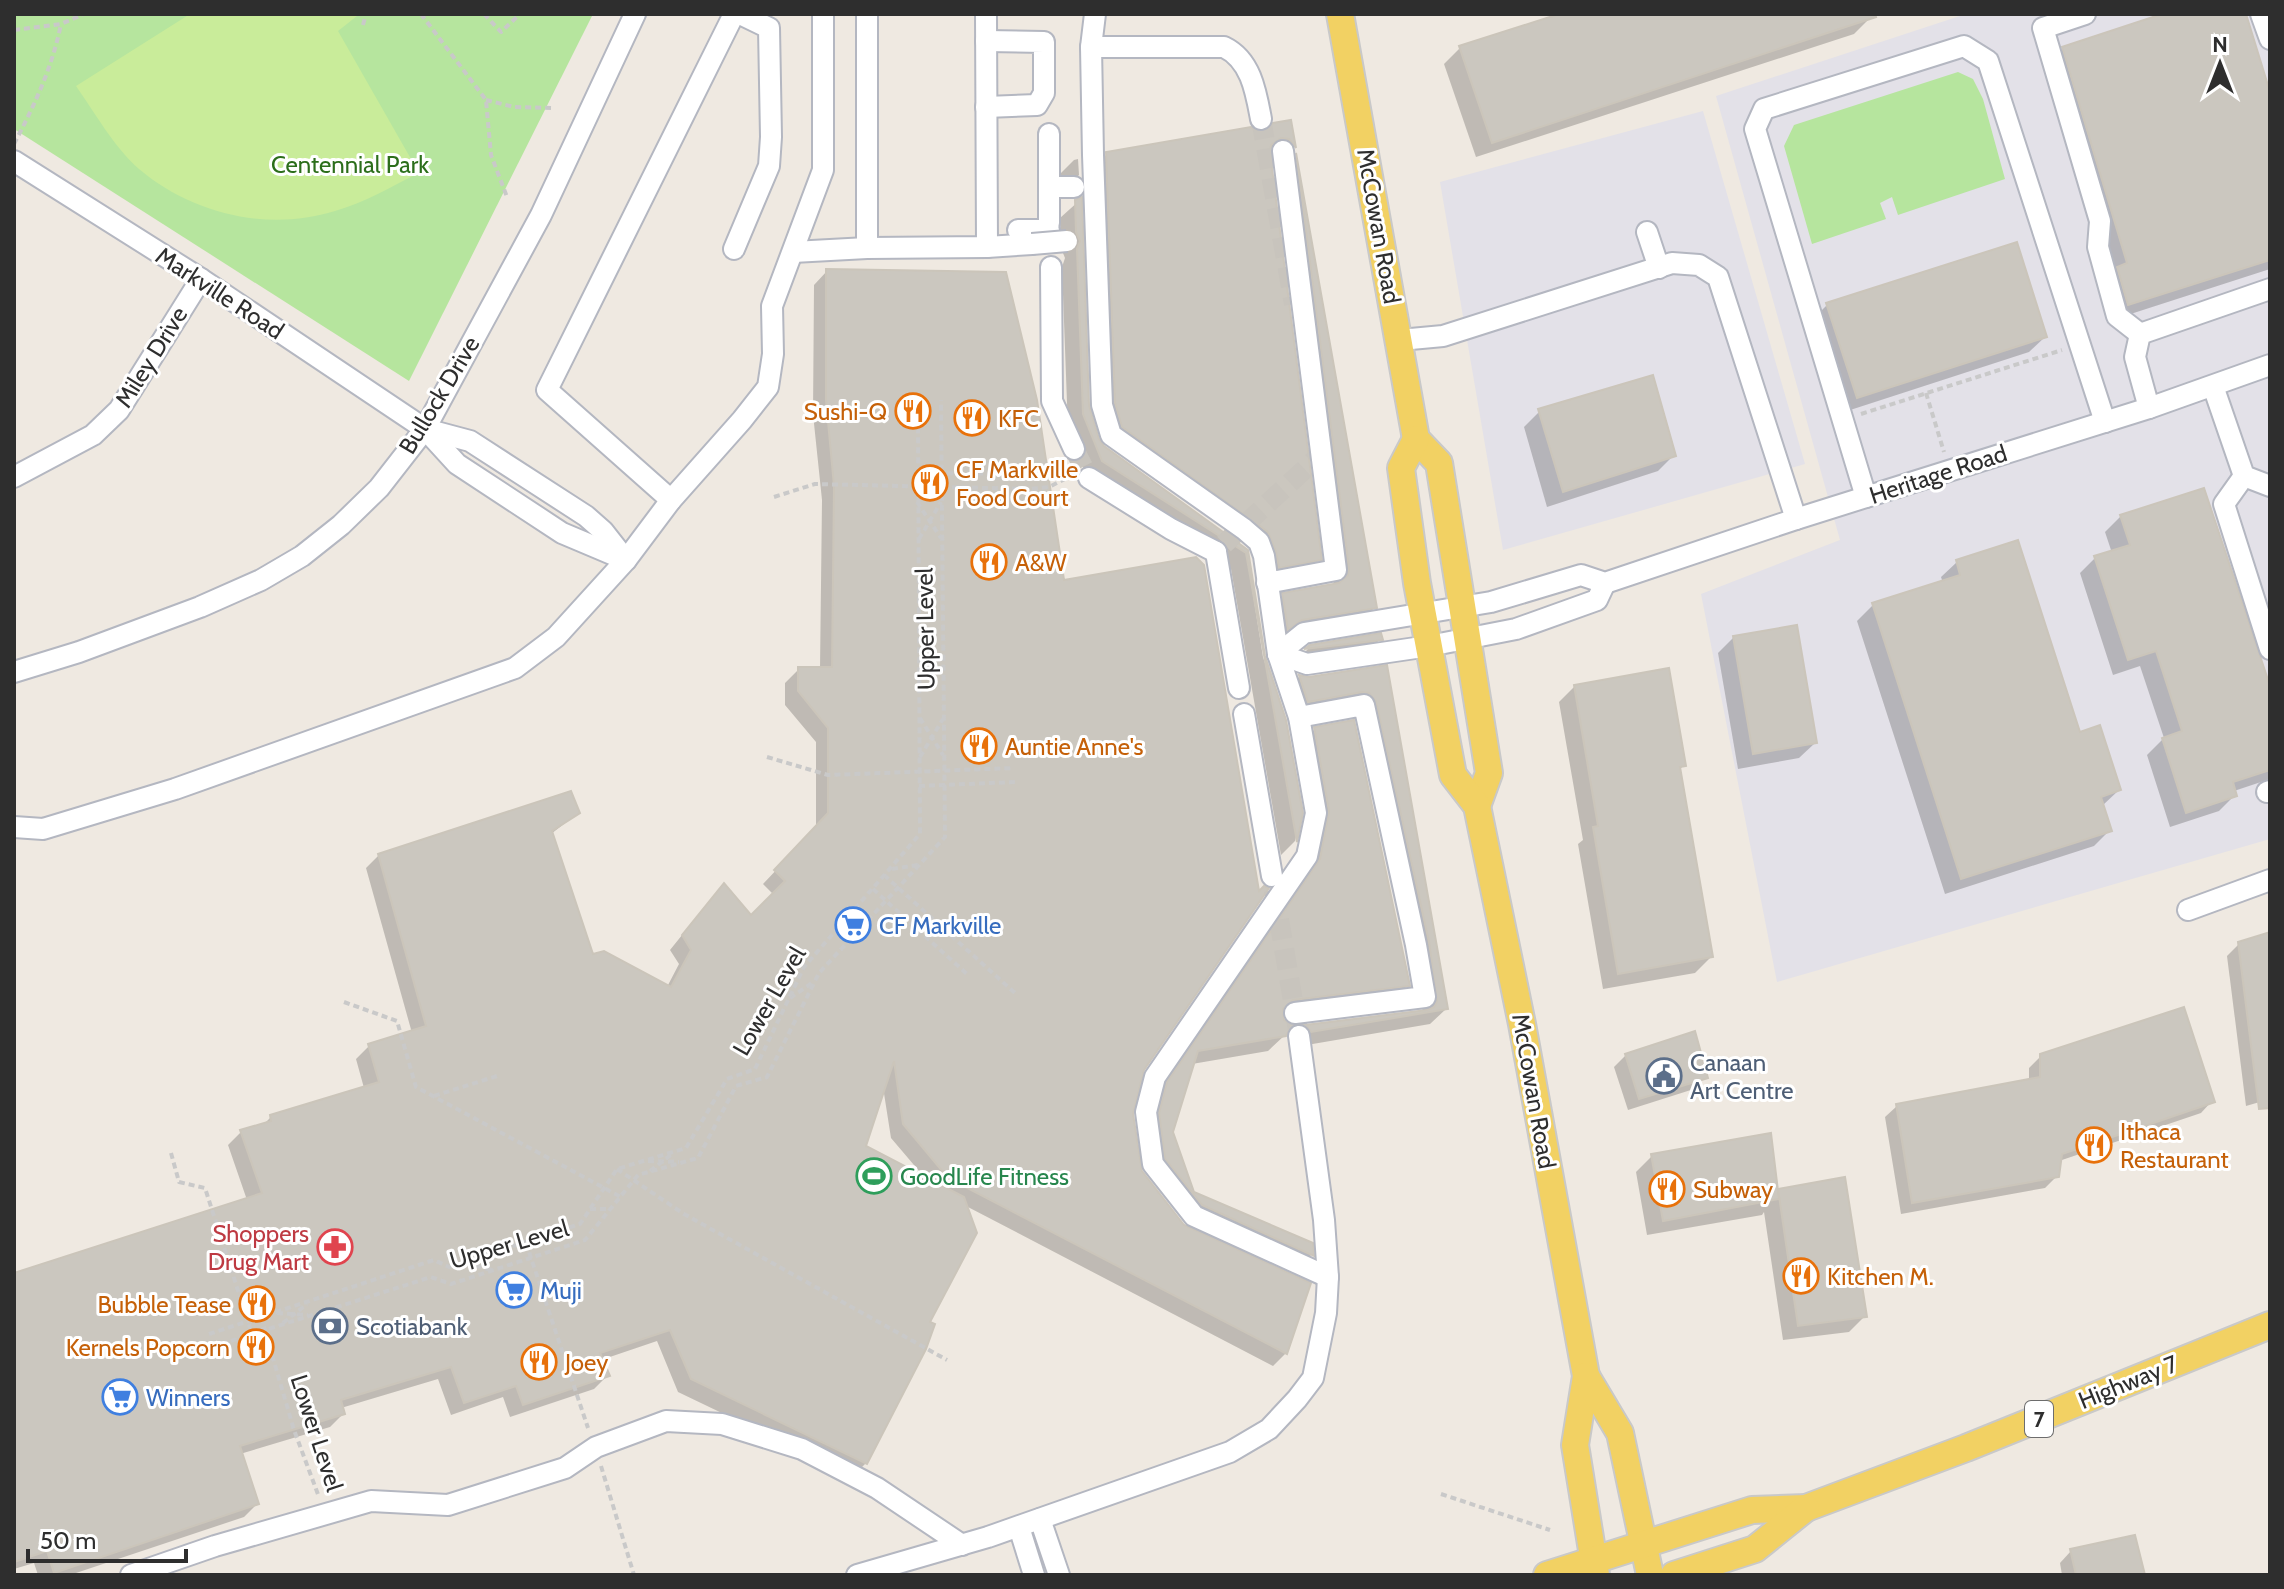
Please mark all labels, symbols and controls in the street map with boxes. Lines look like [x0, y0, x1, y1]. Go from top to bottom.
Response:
north arrow [2180, 24, 2260, 104]
text: N [2212, 31, 2228, 58]
street label: McCowan Road [1351, 146, 1407, 306]
park label: Centennial Park [271, 150, 429, 179]
street label: Markville Road [150, 241, 290, 345]
street label: Miley Drive [109, 301, 193, 413]
street label: Bullock Drive [393, 331, 485, 459]
restaurant icon: Sushi-Q [894, 392, 932, 430]
place label: Sushi-Q [804, 397, 887, 426]
restaurant icon: KFC [953, 399, 991, 437]
place label: KFC [998, 404, 1039, 433]
street label: Heritage Road [1866, 438, 2010, 510]
place label: CF Markville Food Court [956, 455, 1078, 512]
restaurant icon: CF Markville Food Court [911, 464, 949, 502]
restaurant icon: A&W [970, 543, 1008, 581]
place label: A&W [1015, 548, 1067, 577]
street label: Upper Level [909, 567, 941, 691]
restaurant icon: Auntie Anne's [960, 727, 998, 765]
place label: Auntie Anne's [1005, 732, 1144, 761]
supermarket icon: CF Markville [834, 906, 872, 944]
place label: CF Markville [879, 911, 1001, 940]
street label: Lower Level [726, 941, 812, 1061]
street label: McCowan Road [1506, 1011, 1562, 1171]
place label: Canaan Art Centre [1690, 1048, 1793, 1105]
public building icon: Canaan Art Centre [1645, 1057, 1683, 1095]
place label: Ithaca Restaurant [2120, 1117, 2229, 1174]
restaurant icon: Ithaca Restaurant [2075, 1126, 2113, 1164]
sports icon: GoodLife Fitness [855, 1157, 893, 1195]
place label: GoodLife Fitness [900, 1162, 1069, 1191]
restaurant icon: Subway [1648, 1170, 1686, 1208]
place label: Subway [1693, 1175, 1773, 1204]
street label: Upper Level [446, 1213, 572, 1275]
place label: Shoppers Drug Mart [208, 1219, 309, 1276]
pharmacy icon: Shoppers Drug Mart [316, 1228, 354, 1266]
restaurant icon: Kitchen M. [1782, 1257, 1820, 1295]
place label: Kitchen M. [1827, 1262, 1934, 1291]
supermarket icon: Muji [495, 1271, 533, 1309]
place label: Muji [540, 1276, 582, 1305]
restaurant icon: Bubble Tease [238, 1285, 276, 1323]
place label: Bubble Tease [97, 1290, 231, 1319]
bank icon: Scotiabank [311, 1307, 349, 1345]
place label: Scotiabank [356, 1312, 468, 1341]
restaurant icon: Kernels Popcorn [237, 1328, 275, 1366]
place label: Kernels Popcorn [66, 1333, 230, 1362]
restaurant icon: Joey [520, 1343, 558, 1381]
place label: Joey [564, 1348, 608, 1377]
street label: Highway 7 [2074, 1349, 2182, 1415]
street label: Lower Level [285, 1371, 350, 1495]
supermarket icon: Winners [101, 1378, 139, 1416]
place label: Winners [146, 1383, 230, 1412]
road number: 7 [2025, 1401, 2053, 1437]
scale bar [28, 1513, 186, 1563]
text: 50 m [40, 1526, 96, 1555]

